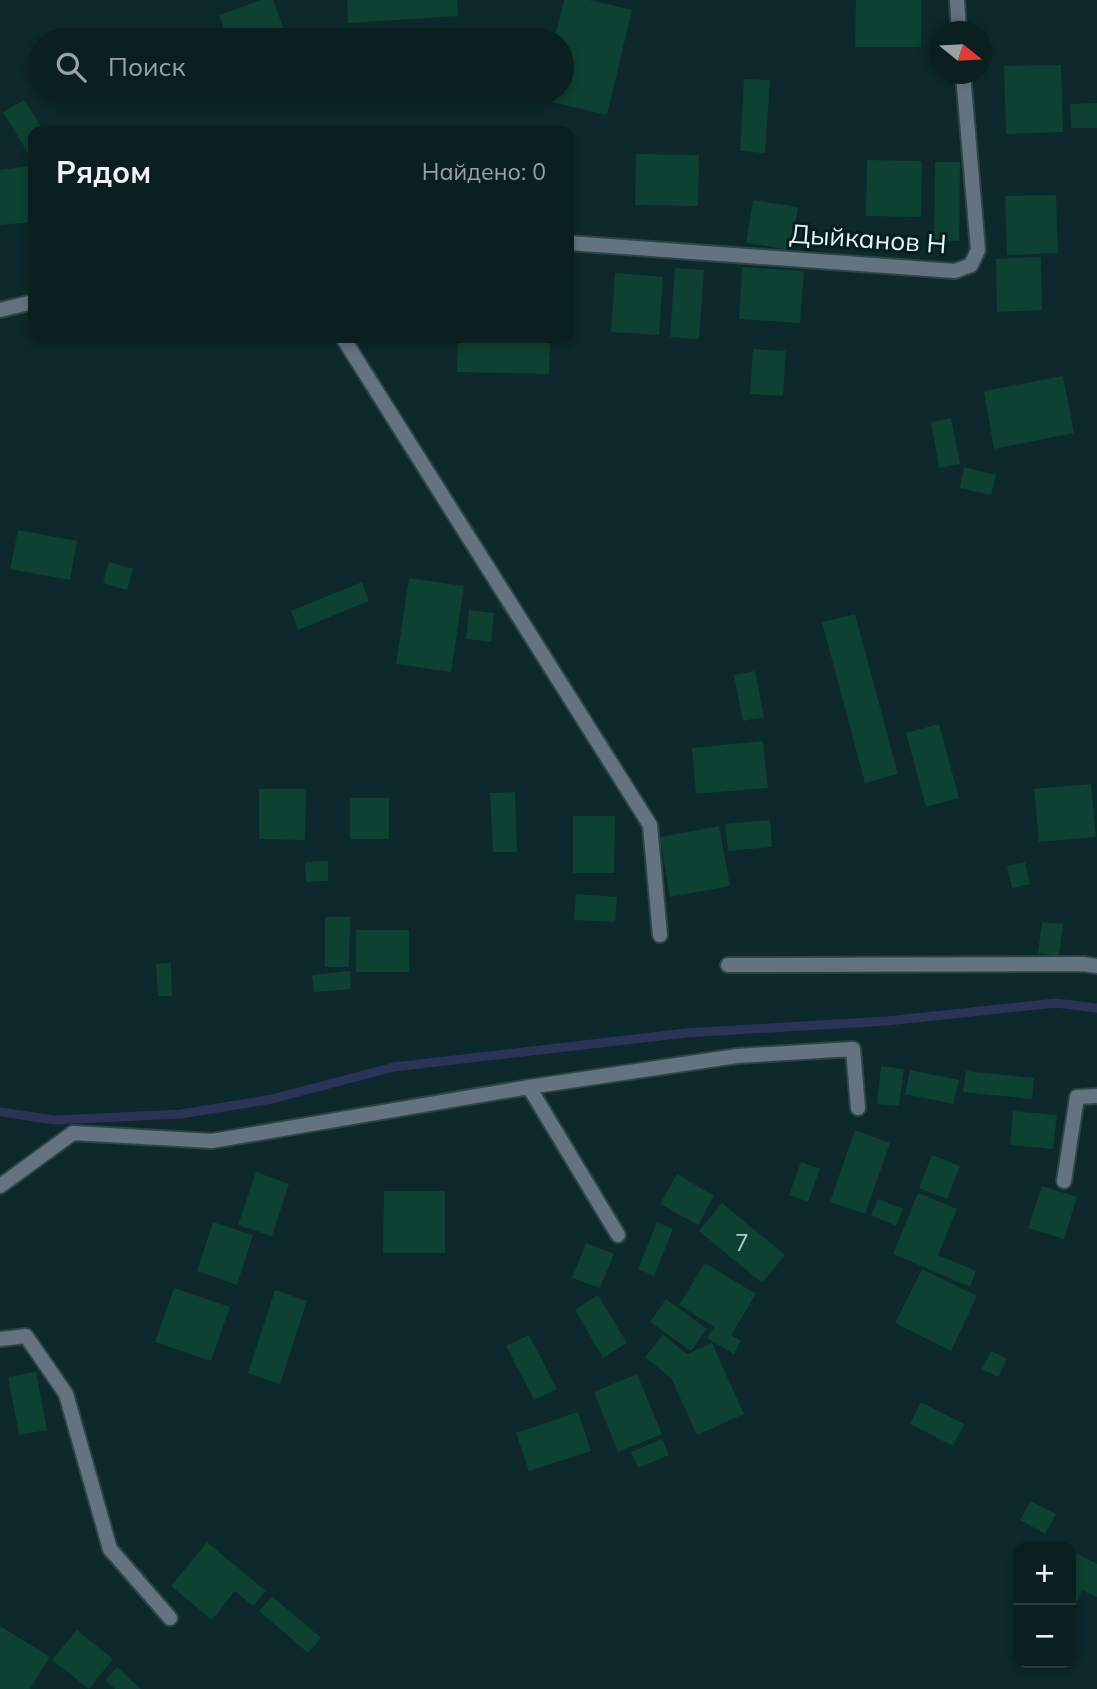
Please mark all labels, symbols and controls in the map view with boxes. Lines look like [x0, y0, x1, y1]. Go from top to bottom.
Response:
north arrow [929, 21, 992, 84]
search box [28, 28, 574, 105]
icon: search [52, 48, 90, 86]
text: Поиск [108, 50, 186, 83]
text: Рядом [56, 153, 151, 191]
text: Найдено: 0 [422, 157, 546, 186]
street label: Дыйканов Н [788, 217, 948, 260]
house number: 7 [735, 1228, 749, 1257]
map controls [1013, 1542, 1076, 1668]
button: + [1013, 1542, 1076, 1605]
button: − [1013, 1605, 1076, 1668]

